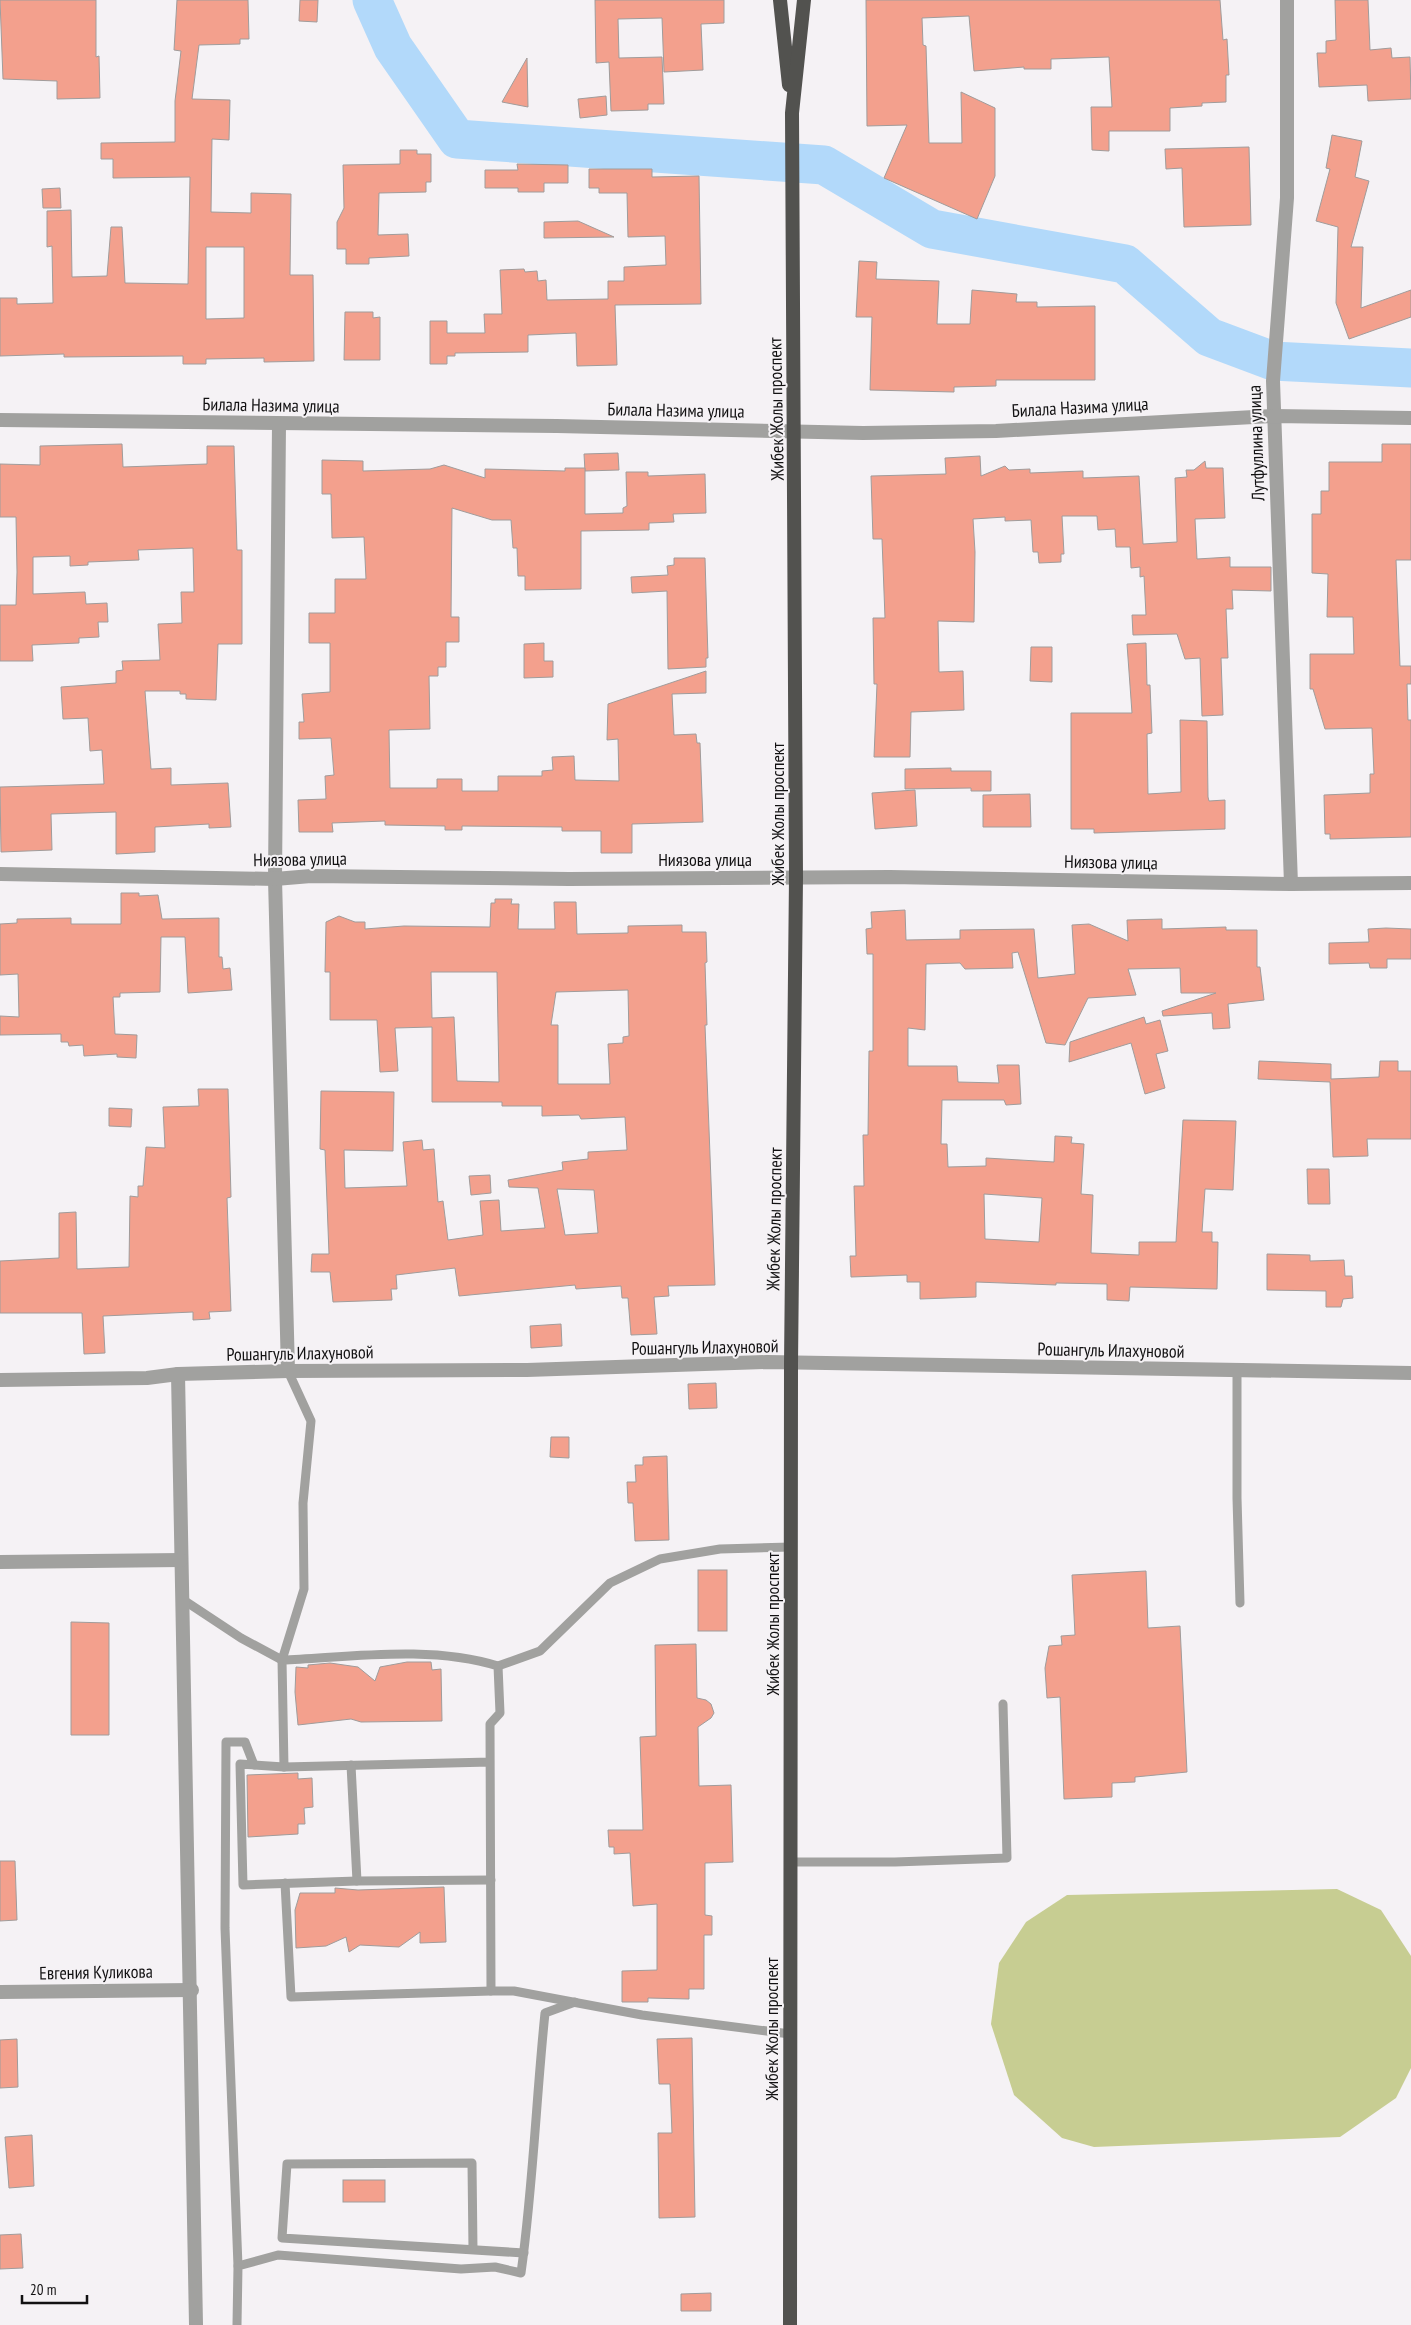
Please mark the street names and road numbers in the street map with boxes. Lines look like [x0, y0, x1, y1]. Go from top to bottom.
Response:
street label: Жибек Жолы проспект [763, 337, 789, 482]
street label: Лутфуллина улица [1242, 385, 1270, 502]
street label: Билала Назима улица [202, 392, 340, 418]
street label: Билала Назима улица [1011, 392, 1149, 422]
street label: Билала Назима улица [607, 397, 745, 423]
street label: Жибек Жолы проспект [766, 742, 789, 887]
street label: Ниязова улица [253, 847, 347, 871]
street label: Ниязова улица [658, 848, 752, 871]
street label: Ниязова улица [1064, 850, 1158, 874]
street label: Жибек Жолы проспект [761, 1147, 787, 1292]
street label: Рошангуль Илахуновой [631, 1334, 779, 1360]
street label: Рошангуль Илахуновой [1037, 1337, 1185, 1363]
street label: Рошангуль Илахуновой [226, 1340, 374, 1366]
street label: Жибек Жолы проспект [761, 1552, 784, 1697]
street label: Жибек Жолы проспект [760, 1957, 783, 2102]
street label: Евгения Куликова [39, 1960, 153, 1984]

